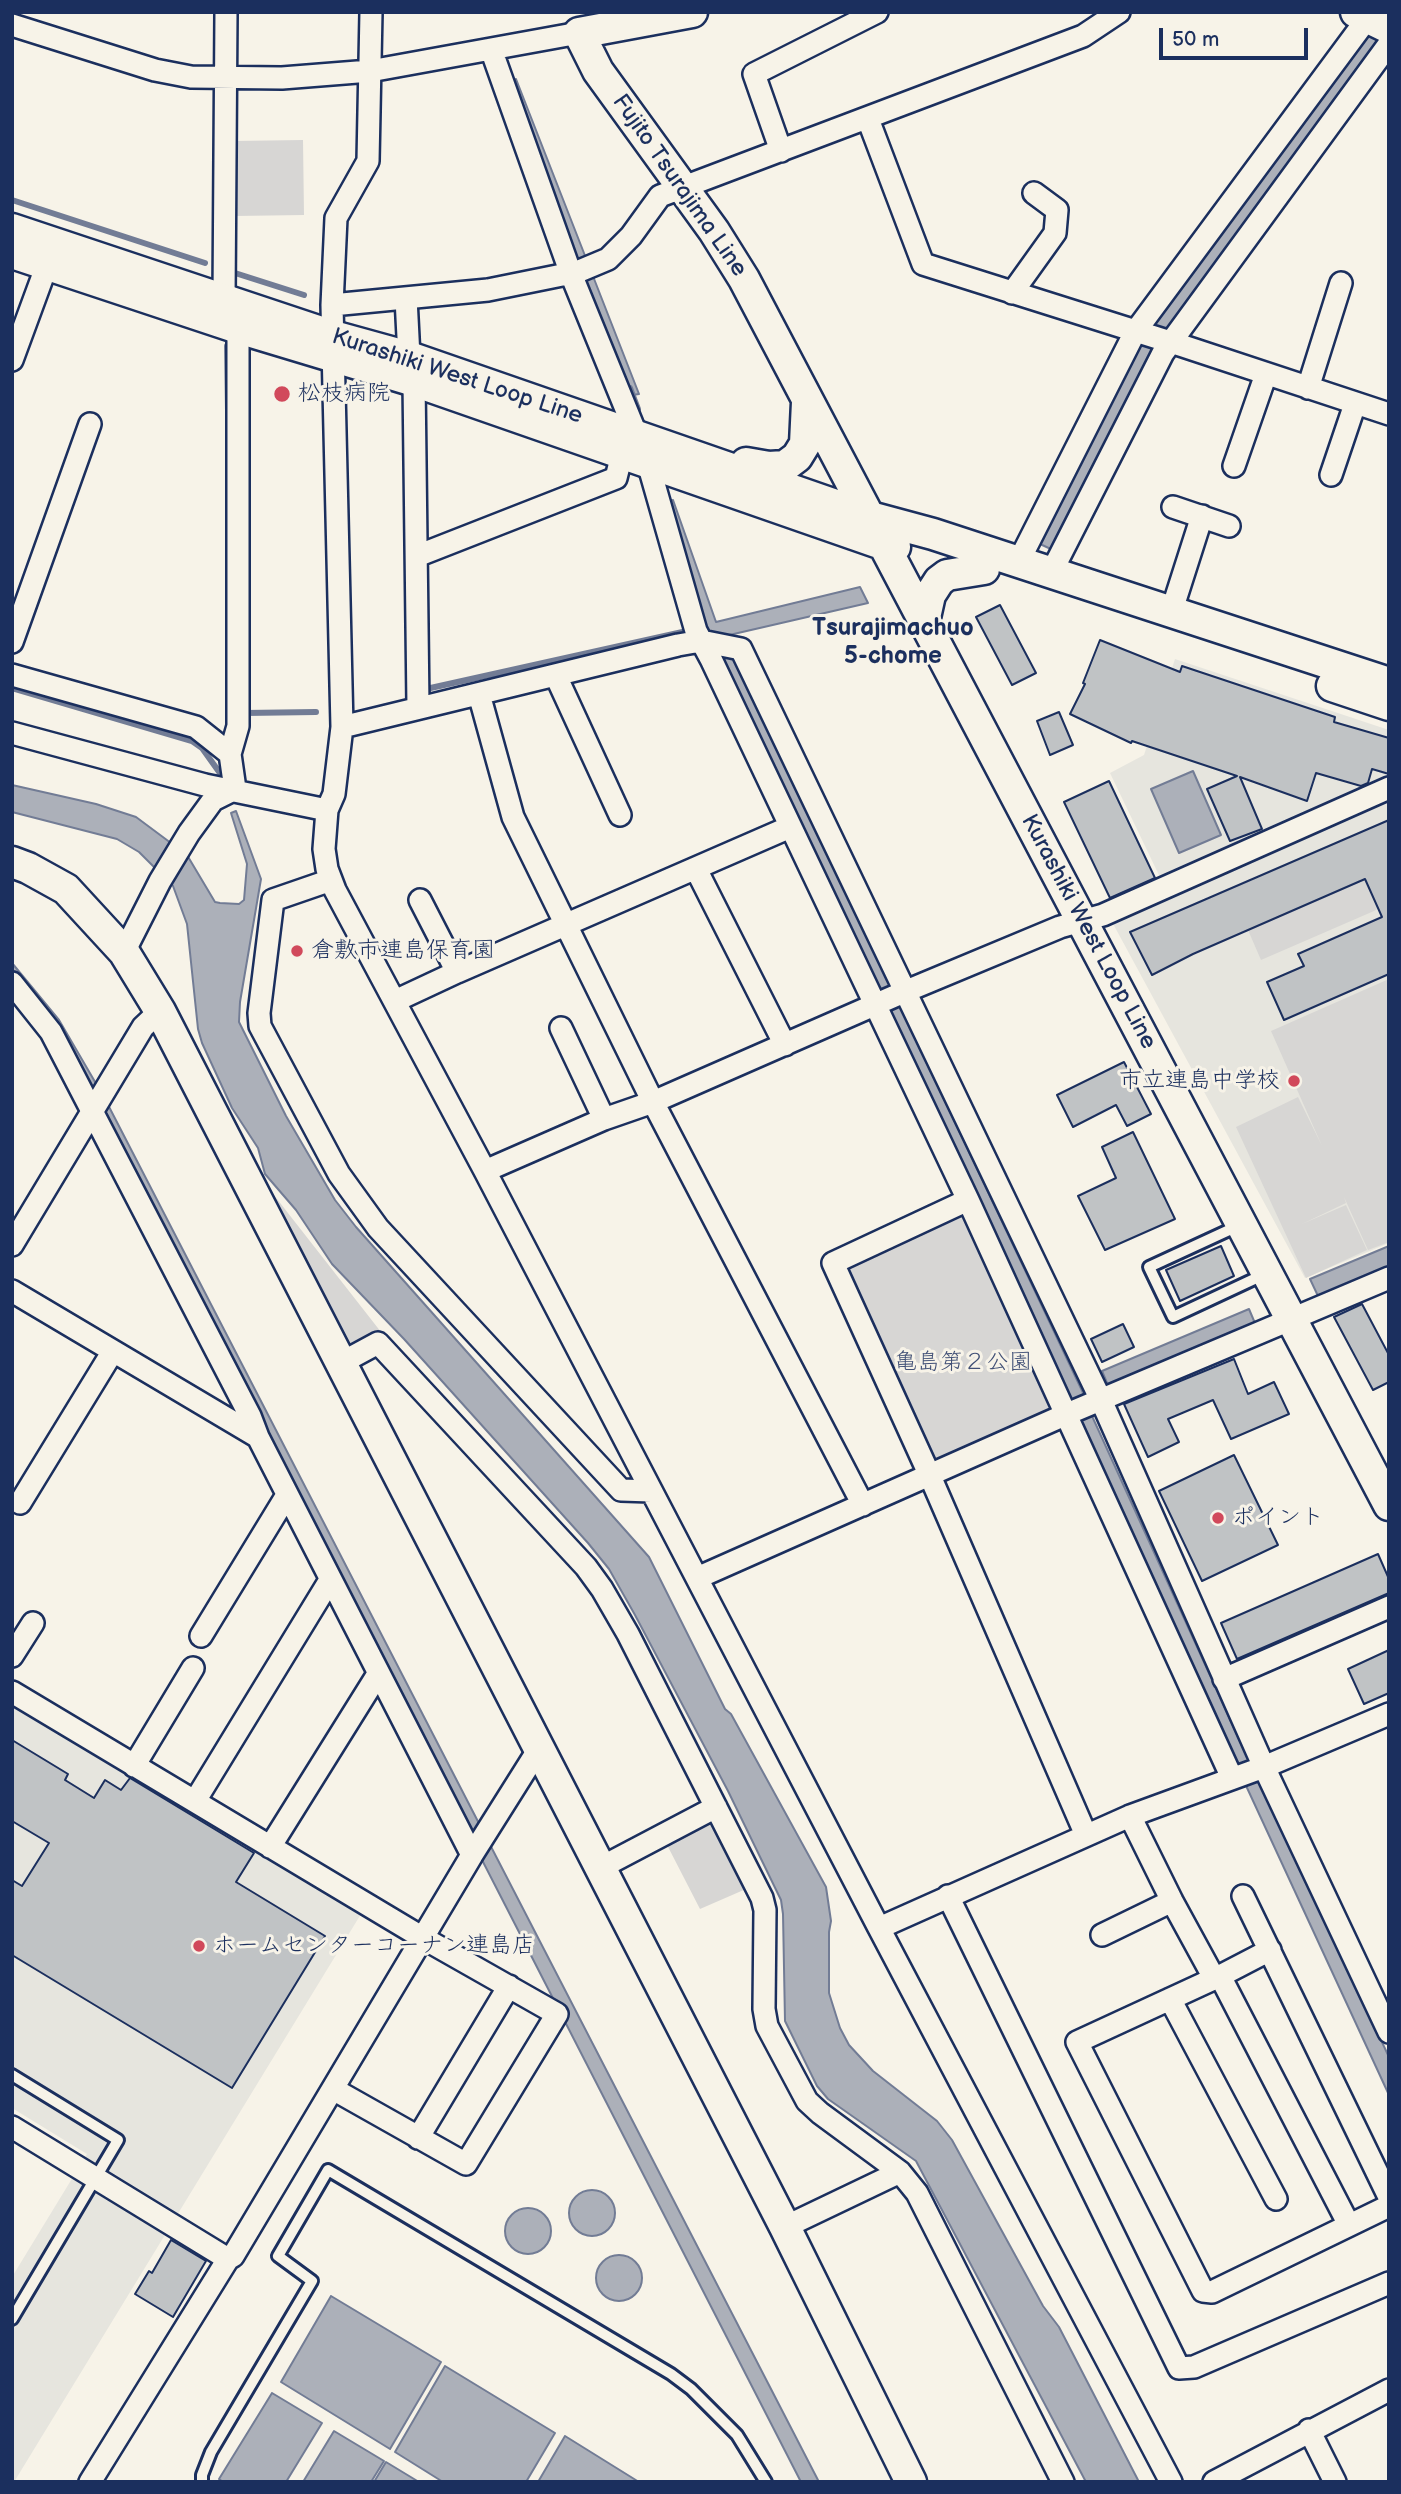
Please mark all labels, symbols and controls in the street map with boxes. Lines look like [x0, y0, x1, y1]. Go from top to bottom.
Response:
scale bar [1163, 14, 1312, 58]
text: 50 m [1172, 27, 1219, 52]
street label: Fujito Tsurajima Line [606, 90, 752, 282]
street label: Kurashiki West Loop Line [328, 323, 586, 431]
place label: 松枝病院 [298, 380, 390, 408]
marker: 松枝病院 [272, 384, 292, 404]
district label: Tsurajimachuo 5-chome [812, 615, 974, 671]
street label: Kurashiki West Loop Line [1014, 810, 1162, 1054]
place label: 倉敷市連島保育園 [311, 937, 495, 965]
marker: 倉敷市連島保育園 [289, 943, 305, 959]
place label: 市立連島中学校 [1119, 1067, 1280, 1095]
marker: 市立連島中学校 [1286, 1073, 1302, 1089]
park label: 亀島第２公園 [894, 1349, 1032, 1377]
place label: ポイント [1232, 1504, 1324, 1532]
marker: ポイント [1210, 1510, 1226, 1526]
place label: ホームセンターコーナン連島店 [213, 1932, 535, 1960]
marker: ホームセンターコーナン連島店 [191, 1938, 207, 1954]

